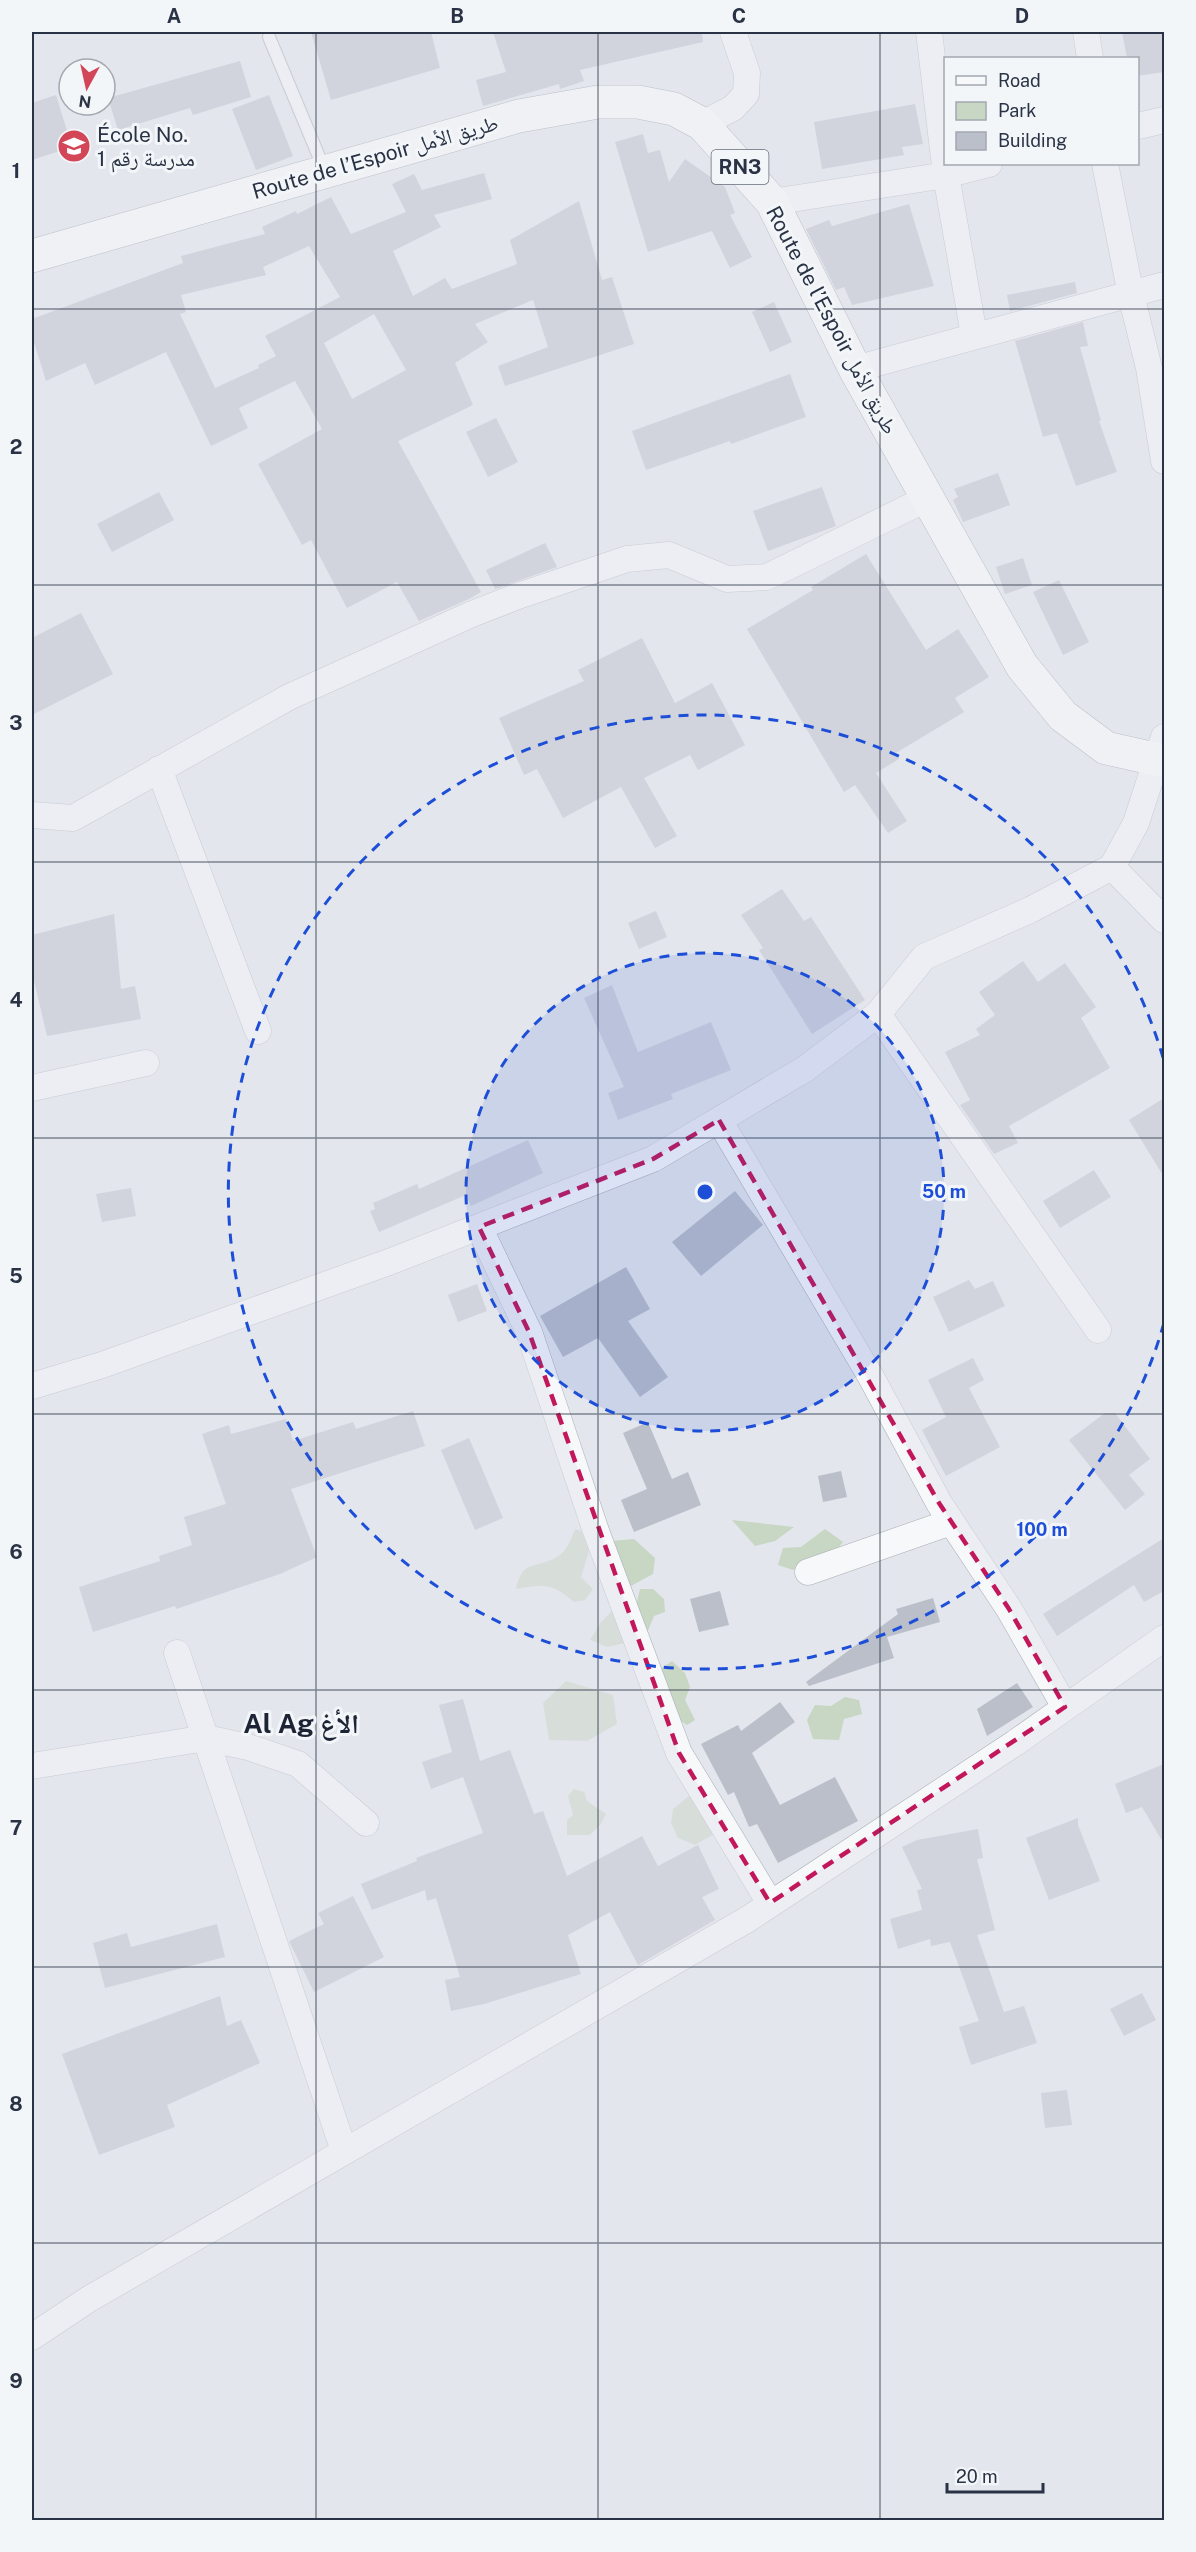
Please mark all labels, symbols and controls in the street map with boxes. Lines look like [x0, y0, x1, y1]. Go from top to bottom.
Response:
text: A [167, 4, 181, 28]
text: B [450, 4, 464, 28]
text: C [732, 4, 746, 28]
text: D [1015, 4, 1029, 28]
north arrow [57, 57, 117, 117]
legend [944, 57, 1139, 165]
text: Road [998, 70, 1041, 91]
text: N [77, 91, 93, 112]
text: Park [998, 100, 1036, 121]
street label: Route de l’Espoir طريق الأمل [249, 110, 501, 205]
place label: École No. 1 مدرسة رقم [97, 122, 195, 173]
school or university icon: École No. 1 مدرسة رقم [56, 128, 92, 164]
text: Building [998, 130, 1067, 151]
road number: RN3 [712, 150, 768, 184]
text: 1 [12, 159, 20, 183]
street label: Route de l’Espoir طريق الأمل [760, 202, 903, 439]
text: 2 [10, 435, 22, 459]
text: 3 [9, 711, 23, 735]
text: 4 [9, 988, 23, 1012]
text: 50 m [922, 1181, 966, 1202]
centre of rings [695, 1182, 715, 1202]
text: 5 [9, 1264, 23, 1288]
text: 100 m [1016, 1519, 1068, 1540]
text: 6 [9, 1540, 23, 1564]
district label: Al Ag الأغ [243, 1707, 359, 1741]
text: 7 [10, 1816, 22, 1840]
text: 8 [9, 2092, 23, 2116]
text: 9 [9, 2369, 23, 2393]
scale bar [947, 2456, 1043, 2494]
text: 20 m [956, 2466, 998, 2487]

